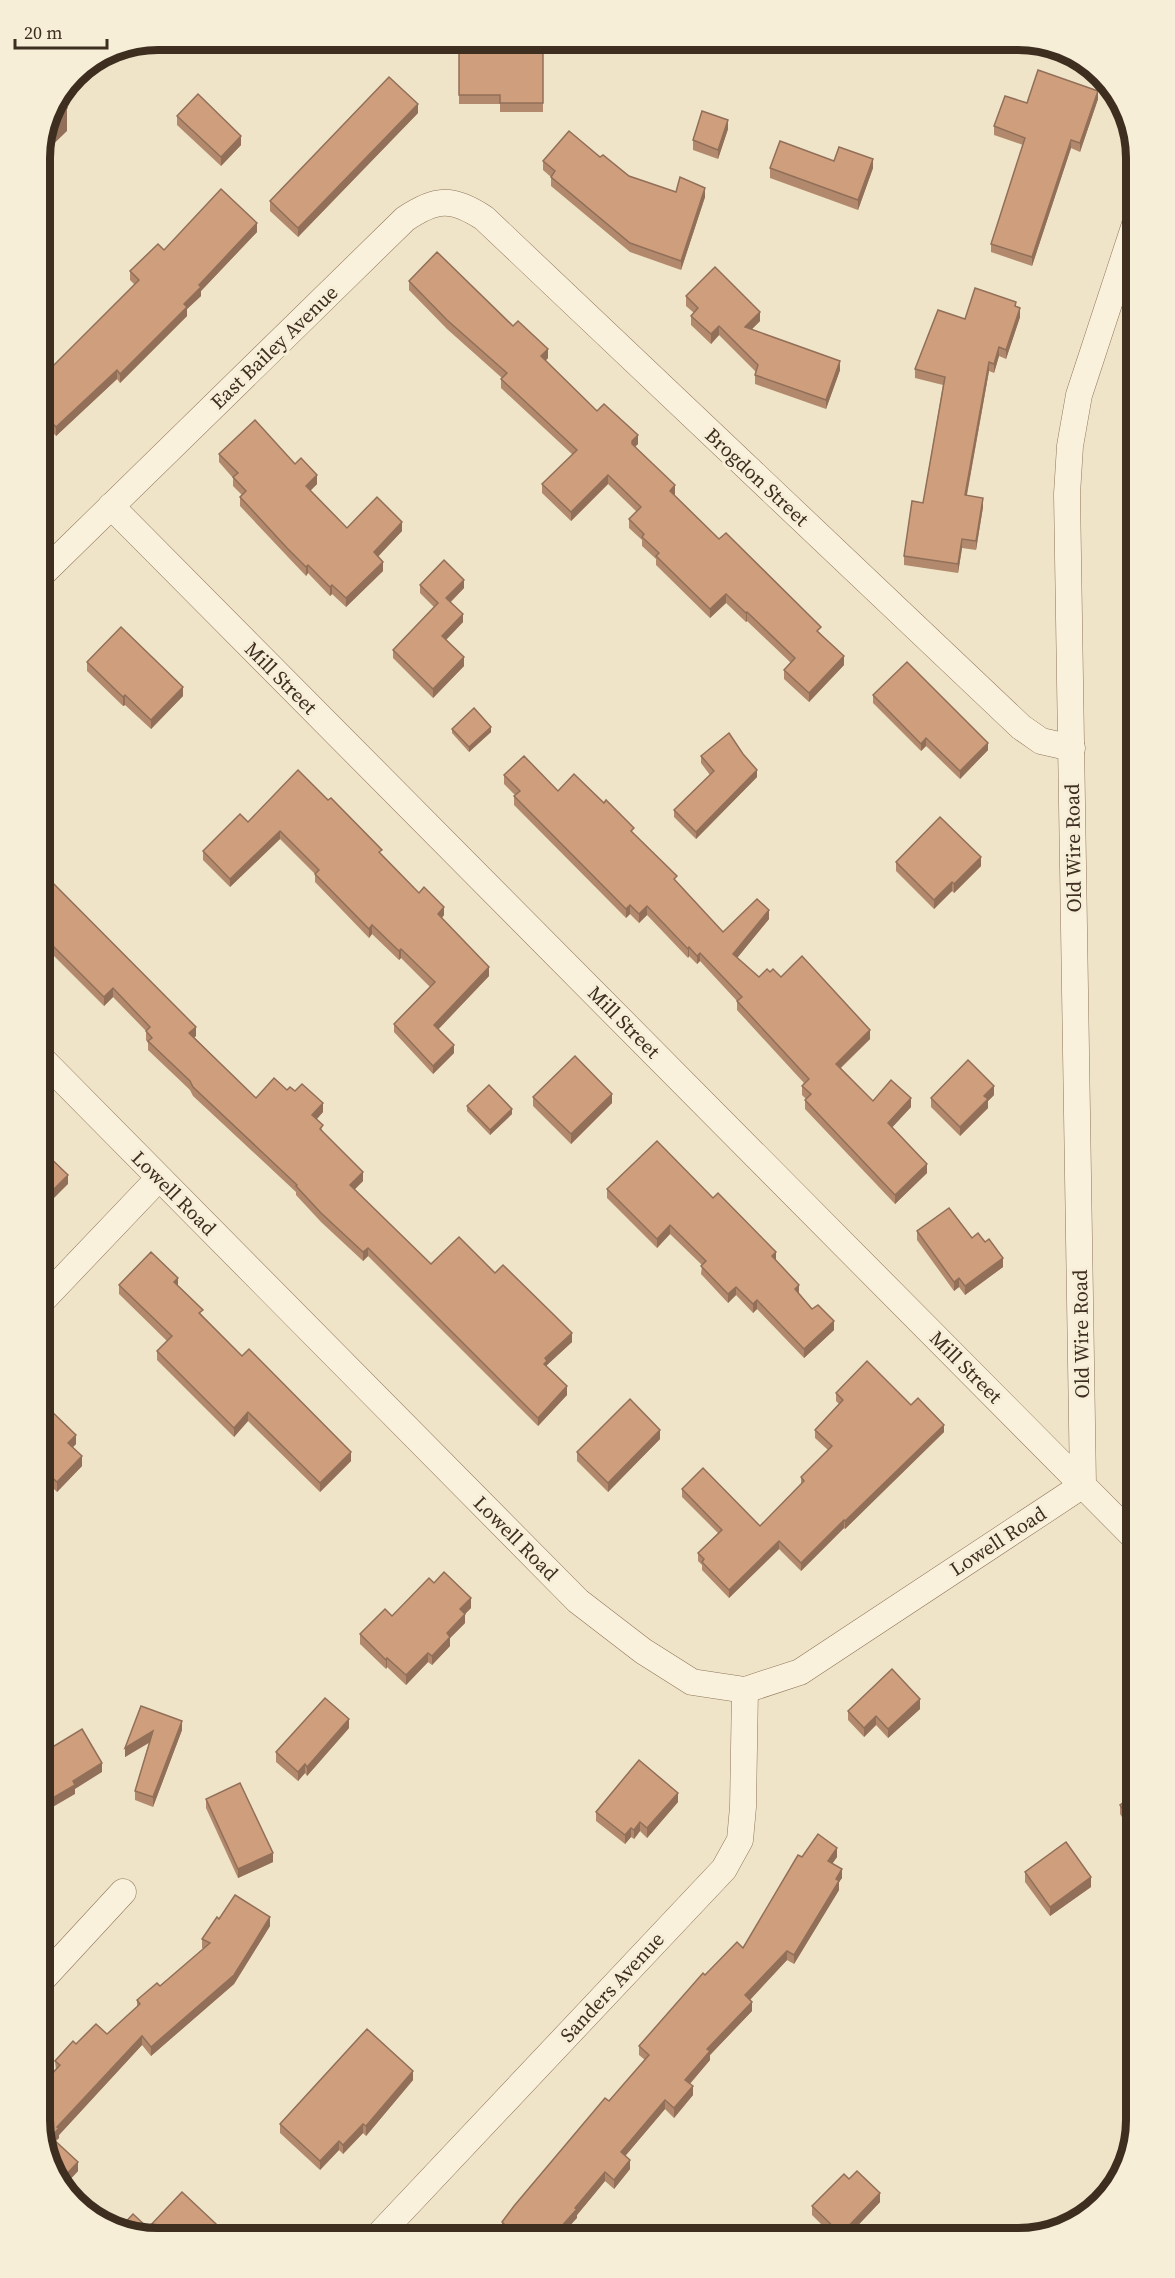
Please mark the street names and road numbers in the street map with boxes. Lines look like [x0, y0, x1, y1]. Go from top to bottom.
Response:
street label: East Bailey Avenue [204, 279, 344, 415]
street label: Brogdon Street [699, 421, 815, 533]
street label: Mill Street [238, 635, 324, 721]
street label: Old Wire Road [1058, 783, 1088, 913]
street label: Mill Street [581, 979, 667, 1065]
street label: Lowell Road [125, 1144, 223, 1242]
street label: Old Wire Road [1066, 1269, 1096, 1399]
street label: Mill Street [923, 1324, 1009, 1410]
street label: Lowell Road [467, 1489, 565, 1587]
street label: Lowell Road [944, 1499, 1052, 1583]
street label: Sanders Avenue [554, 1926, 670, 2048]

